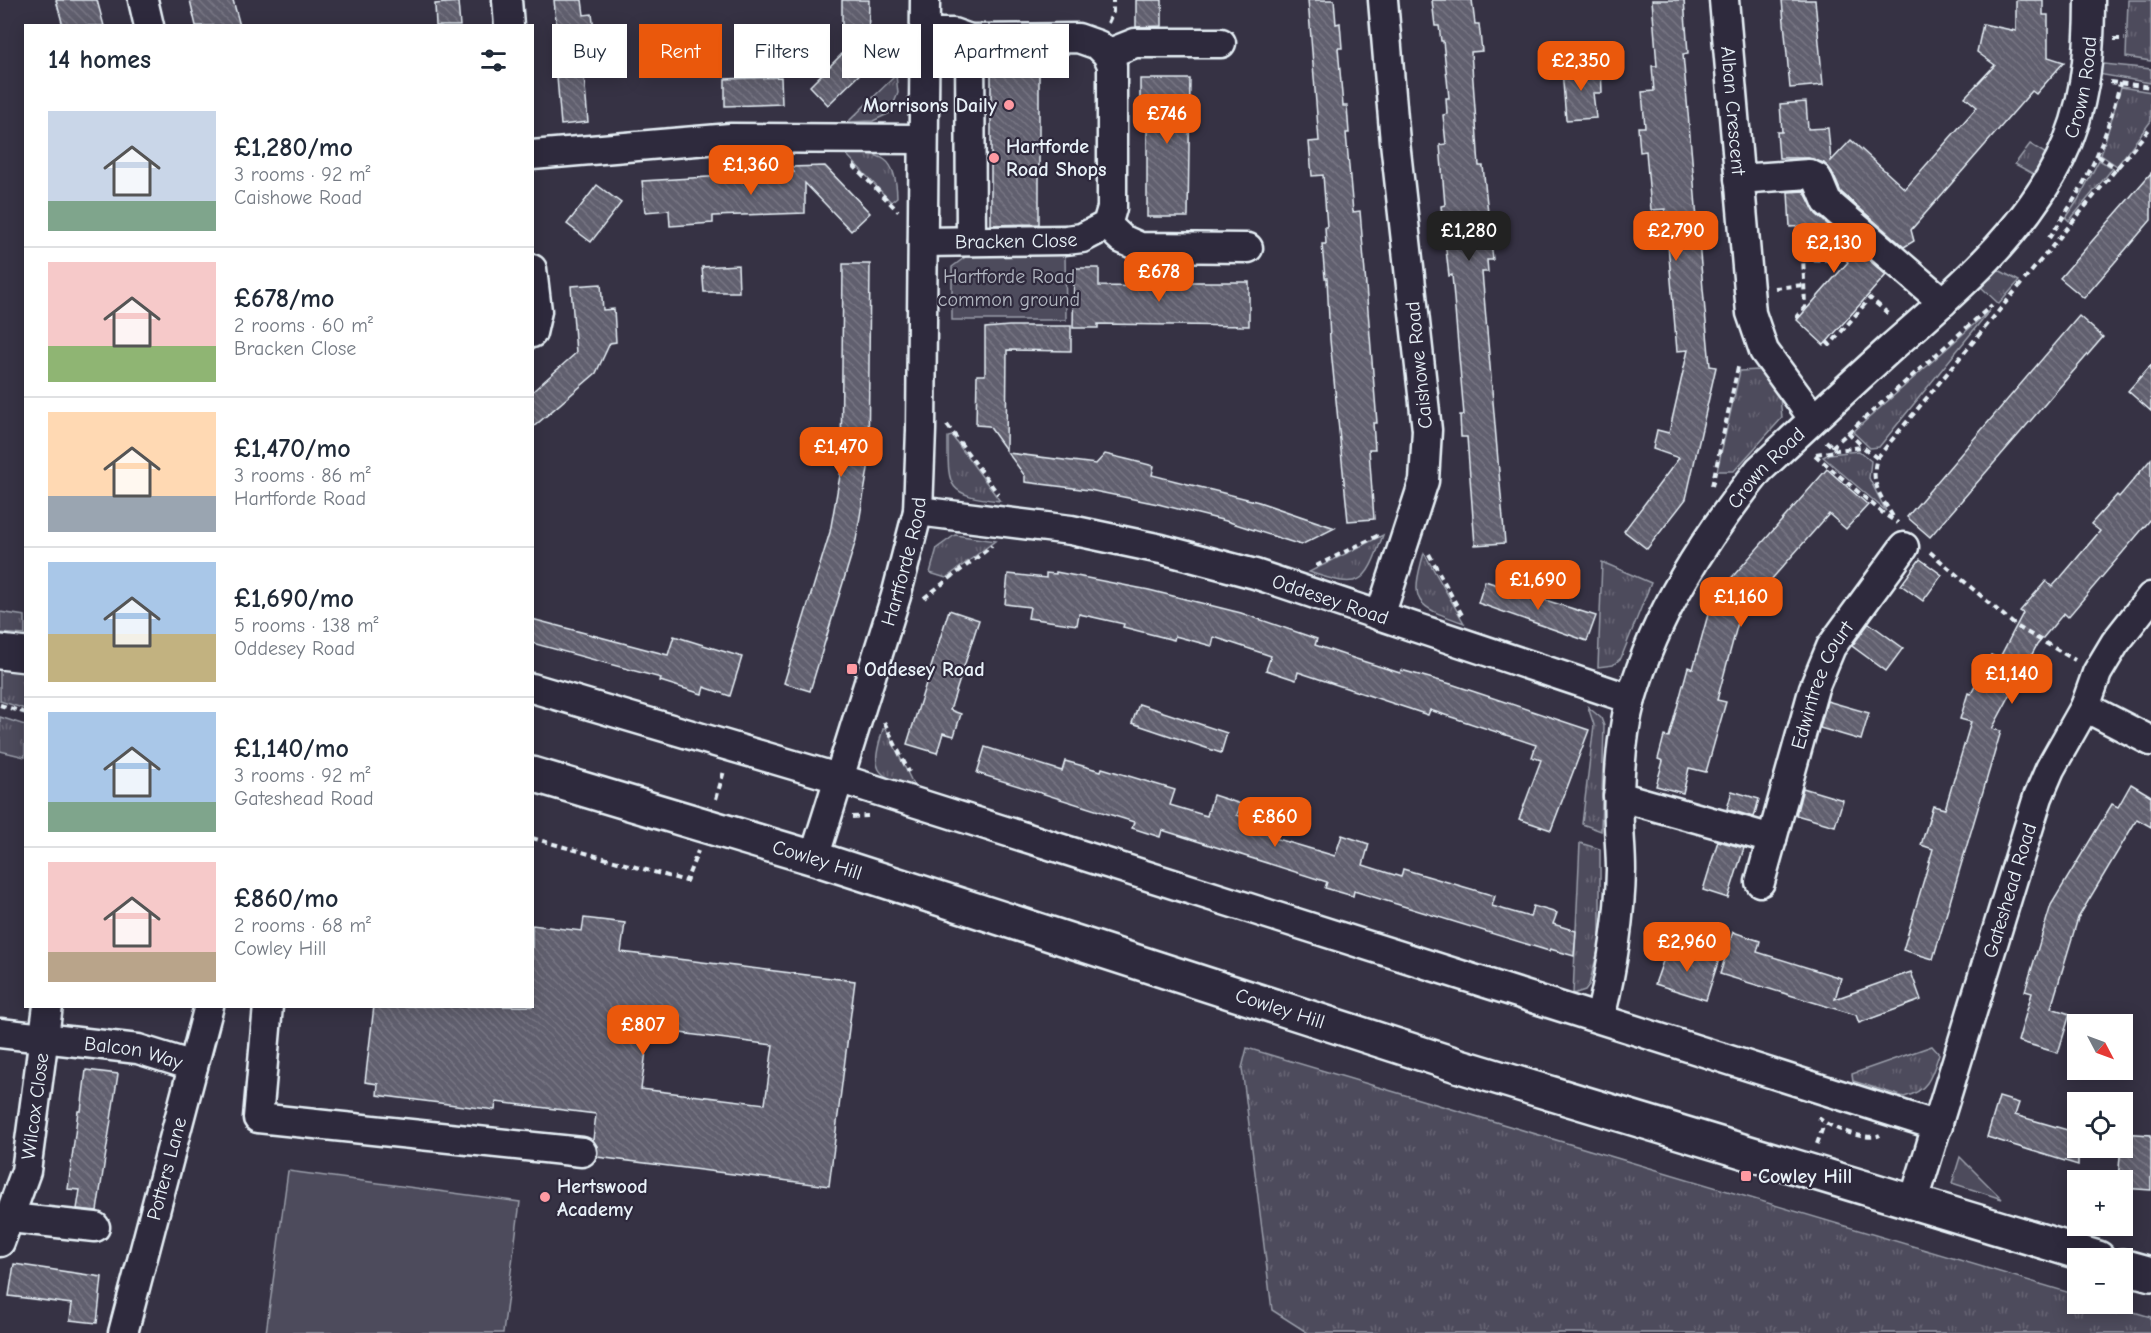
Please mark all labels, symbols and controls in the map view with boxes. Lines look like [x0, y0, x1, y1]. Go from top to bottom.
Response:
chip: Buy [552, 24, 627, 78]
chip: Rent [639, 24, 722, 78]
chip: Filters [734, 24, 830, 78]
chip: New [842, 24, 921, 78]
chip: Apartment [933, 24, 1069, 78]
street label: Crown Road [2059, 36, 2101, 141]
pin: £2,350 [1532, 41, 1630, 92]
icon: filters [477, 44, 510, 77]
text: 14 homes [48, 45, 151, 75]
street label: Alban Crescent [1717, 45, 1751, 177]
text: £2,350 [1552, 49, 1610, 72]
place label: Morrisons Daily [863, 94, 998, 117]
pin: £746 [1131, 94, 1203, 145]
marker: Morrisons Daily [1002, 98, 1016, 112]
text: £746 [1147, 102, 1187, 125]
text: £1,280/mo [234, 133, 353, 163]
icon: home [96, 135, 168, 207]
place label: Hartforde Road Shops [1006, 135, 1106, 181]
pin: £1,360 [702, 145, 800, 196]
marker: Hartforde Road Shops [987, 151, 1001, 165]
text: £1,360 [723, 153, 779, 176]
text: 3 rooms · 92 m² [234, 163, 371, 186]
text: Caishowe Road [234, 186, 362, 209]
pin: £1,280 [1420, 211, 1518, 262]
pin: £2,790 [1627, 211, 1725, 262]
text: £1,280 [1441, 219, 1497, 242]
text: £2,790 [1647, 219, 1705, 242]
pin: £2,130 [1785, 223, 1883, 274]
street label: Bracken Close [955, 227, 1079, 253]
text: £2,130 [1806, 231, 1862, 254]
pin: £678 [1123, 252, 1195, 303]
text: £678 [1138, 260, 1180, 283]
park label: Hartforde Road common ground [938, 265, 1080, 311]
text: £678/mo [234, 284, 334, 314]
icon: home [96, 286, 168, 358]
street label: Caishowe Road [1401, 300, 1437, 430]
text: 2 rooms · 60 m² [234, 314, 373, 337]
text: Bracken Close [234, 337, 356, 360]
street label: Crown Road [1722, 422, 1809, 513]
pin: £1,470 [792, 427, 890, 478]
text: £1,470/mo [234, 434, 351, 464]
text: £1,470 [814, 435, 868, 458]
icon: home [96, 436, 168, 508]
text: 3 rooms · 86 m² [234, 464, 371, 487]
text: Hartforde Road [234, 487, 366, 510]
street label: Hartforde Road [876, 497, 930, 629]
pin: £1,690 [1489, 560, 1587, 611]
text: £1,690 [1509, 568, 1567, 591]
street label: Oddesey Road [1269, 569, 1392, 629]
pin: £1,160 [1692, 577, 1790, 628]
text: £1,690/mo [234, 584, 354, 614]
text: £1,160 [1714, 585, 1768, 608]
icon: home [96, 586, 168, 658]
text: 5 rooms · 138 m² [234, 614, 379, 637]
street label: Edwintree Court [1786, 615, 1859, 752]
text: Oddesey Road [234, 637, 355, 660]
pin: £1,140 [1963, 654, 2061, 705]
place label: Oddesey Road [864, 658, 985, 681]
marker: Oddesey Road [845, 662, 859, 676]
text: £1,140 [1985, 662, 2039, 685]
text: £1,140/mo [234, 734, 349, 764]
icon: home [96, 736, 168, 808]
text: 3 rooms · 92 m² [234, 764, 371, 787]
text: Gateshead Road [234, 787, 374, 810]
pin: £860 [1239, 797, 1311, 848]
text: £860 [1252, 805, 1298, 828]
street label: Gateshead Road [1978, 820, 2041, 961]
street label: Cowley Hill [770, 835, 865, 884]
text: £860/mo [234, 884, 338, 914]
icon: home [96, 886, 168, 958]
text: 2 rooms · 68 m² [234, 914, 371, 937]
pin: £2,960 [1638, 922, 1736, 973]
text: £2,960 [1657, 930, 1717, 953]
text: Cowley Hill [234, 937, 326, 960]
street label: Cowley Hill [1233, 983, 1328, 1033]
pin: £807 [607, 1005, 679, 1056]
text: £807 [621, 1013, 665, 1036]
north arrow [2067, 1014, 2133, 1080]
map controls [2067, 1014, 2133, 1314]
street label: Balcon Way [83, 1031, 186, 1074]
street label: Wilcox Close [16, 1051, 53, 1161]
button: locate [2067, 1092, 2133, 1158]
street label: Potters Lane [142, 1115, 191, 1223]
place label: Cowley Hill [1758, 1165, 1852, 1188]
marker: Cowley Hill [1739, 1169, 1753, 1183]
button: + [2067, 1170, 2133, 1236]
place label: Hertswood Academy [557, 1175, 648, 1221]
marker: Hertswood Academy [538, 1190, 552, 1204]
button: − [2067, 1248, 2133, 1314]

